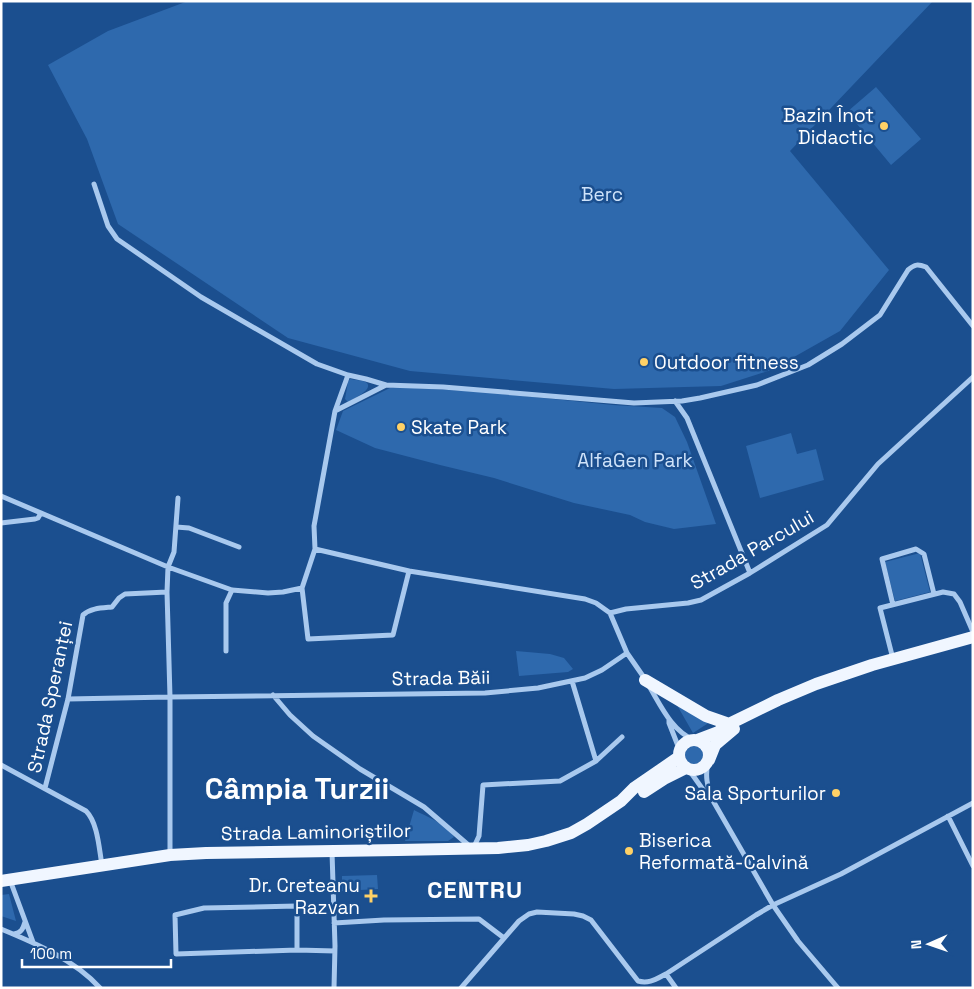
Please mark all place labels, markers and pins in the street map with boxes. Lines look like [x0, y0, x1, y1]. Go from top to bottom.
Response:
place label: Bazin Înot Didactic [783, 103, 874, 150]
marker: Bazin Înot Didactic [878, 120, 890, 132]
place label: Outdoor fitness [654, 350, 799, 375]
marker: Outdoor fitness [638, 356, 650, 368]
place label: Skate Park [411, 415, 507, 440]
marker: Skate Park [395, 421, 407, 433]
place label: Sala Sporturilor [684, 781, 826, 806]
marker: Sala Sporturilor [830, 787, 842, 799]
place label: Biserica Reformată-Calvină [639, 828, 809, 875]
marker: Biserica Reformată-Calvină [623, 845, 635, 857]
place label: Dr. Creteanu Razvan [249, 873, 360, 920]
marker: Dr. Creteanu Razvan [364, 889, 378, 903]

